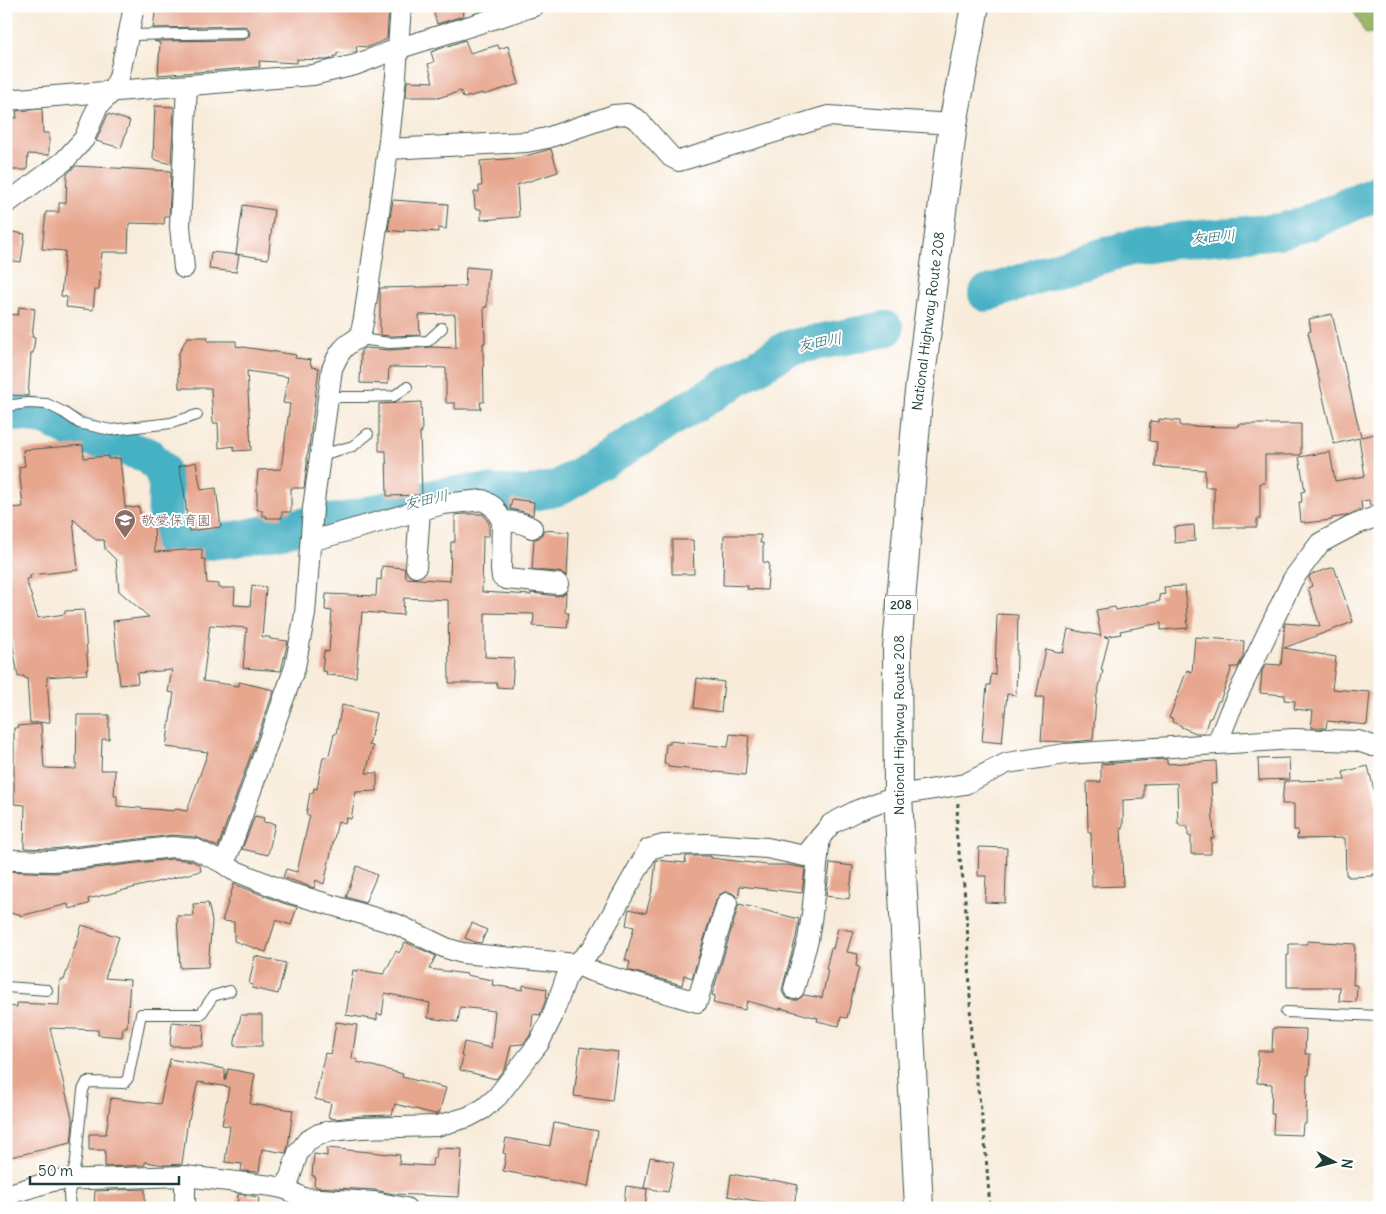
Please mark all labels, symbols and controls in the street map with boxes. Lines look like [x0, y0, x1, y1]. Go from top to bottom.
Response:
water label: 友田川 [1190, 225, 1236, 248]
street label: National Highway Route 208 [908, 230, 948, 411]
water label: 友田川 [796, 328, 844, 355]
water label: 友田川 [402, 486, 450, 513]
school or university icon: 敬愛保育園 [113, 508, 137, 539]
place label: 敬愛保育園 [141, 511, 211, 529]
road number: 208 [885, 596, 917, 614]
street label: National Highway Route 208 [890, 635, 908, 815]
north arrow [1308, 1136, 1358, 1186]
scale bar [30, 1154, 179, 1186]
text: N [1337, 1158, 1356, 1169]
text: 50 m [38, 1161, 73, 1180]

